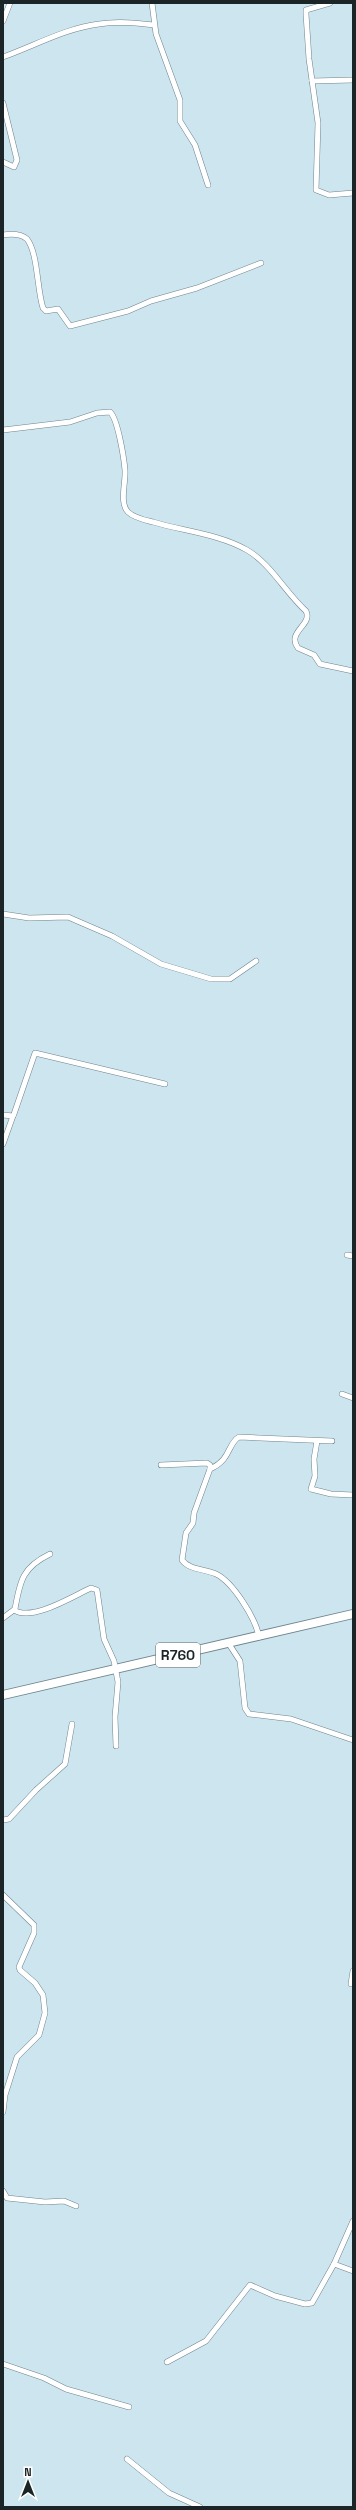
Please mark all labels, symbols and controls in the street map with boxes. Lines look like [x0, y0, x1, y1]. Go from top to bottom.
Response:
road number: R760 [156, 1643, 200, 1667]
north arrow [8, 2462, 48, 2502]
text: N [24, 2465, 32, 2479]

